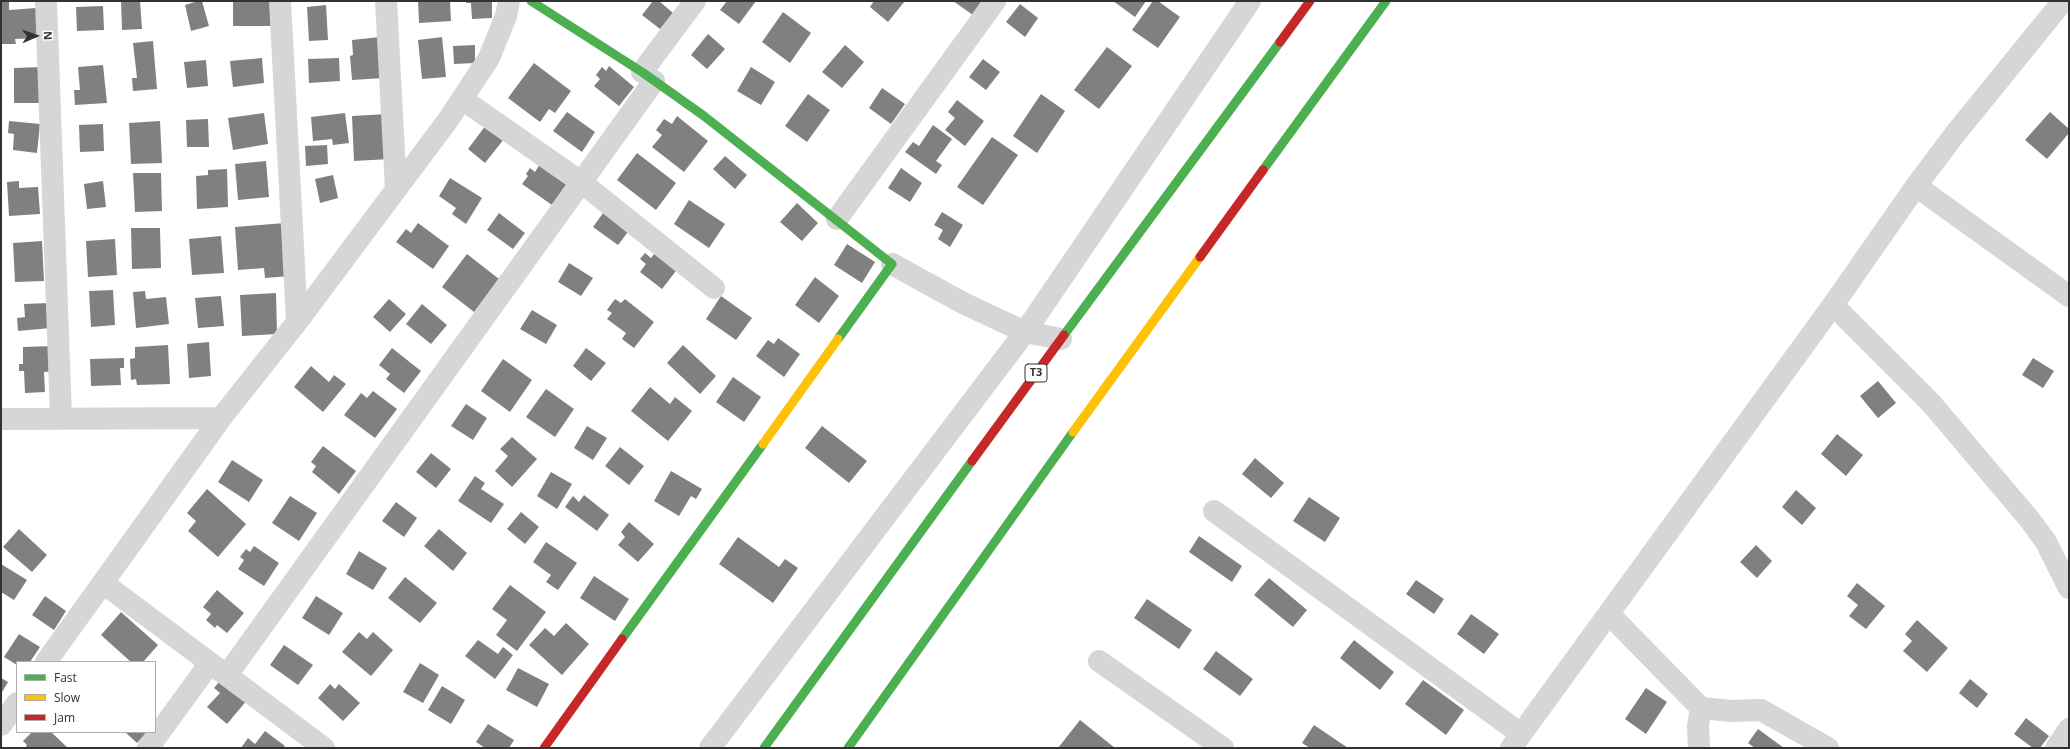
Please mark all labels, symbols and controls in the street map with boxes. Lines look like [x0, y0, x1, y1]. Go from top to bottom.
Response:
north arrow [16, 16, 56, 56]
text: N [41, 31, 56, 40]
road number: T3 [1025, 364, 1047, 382]
legend [16, 661, 156, 733]
text: Fast [54, 669, 77, 686]
text: Slow [54, 689, 80, 706]
text: Jam [54, 709, 75, 726]

